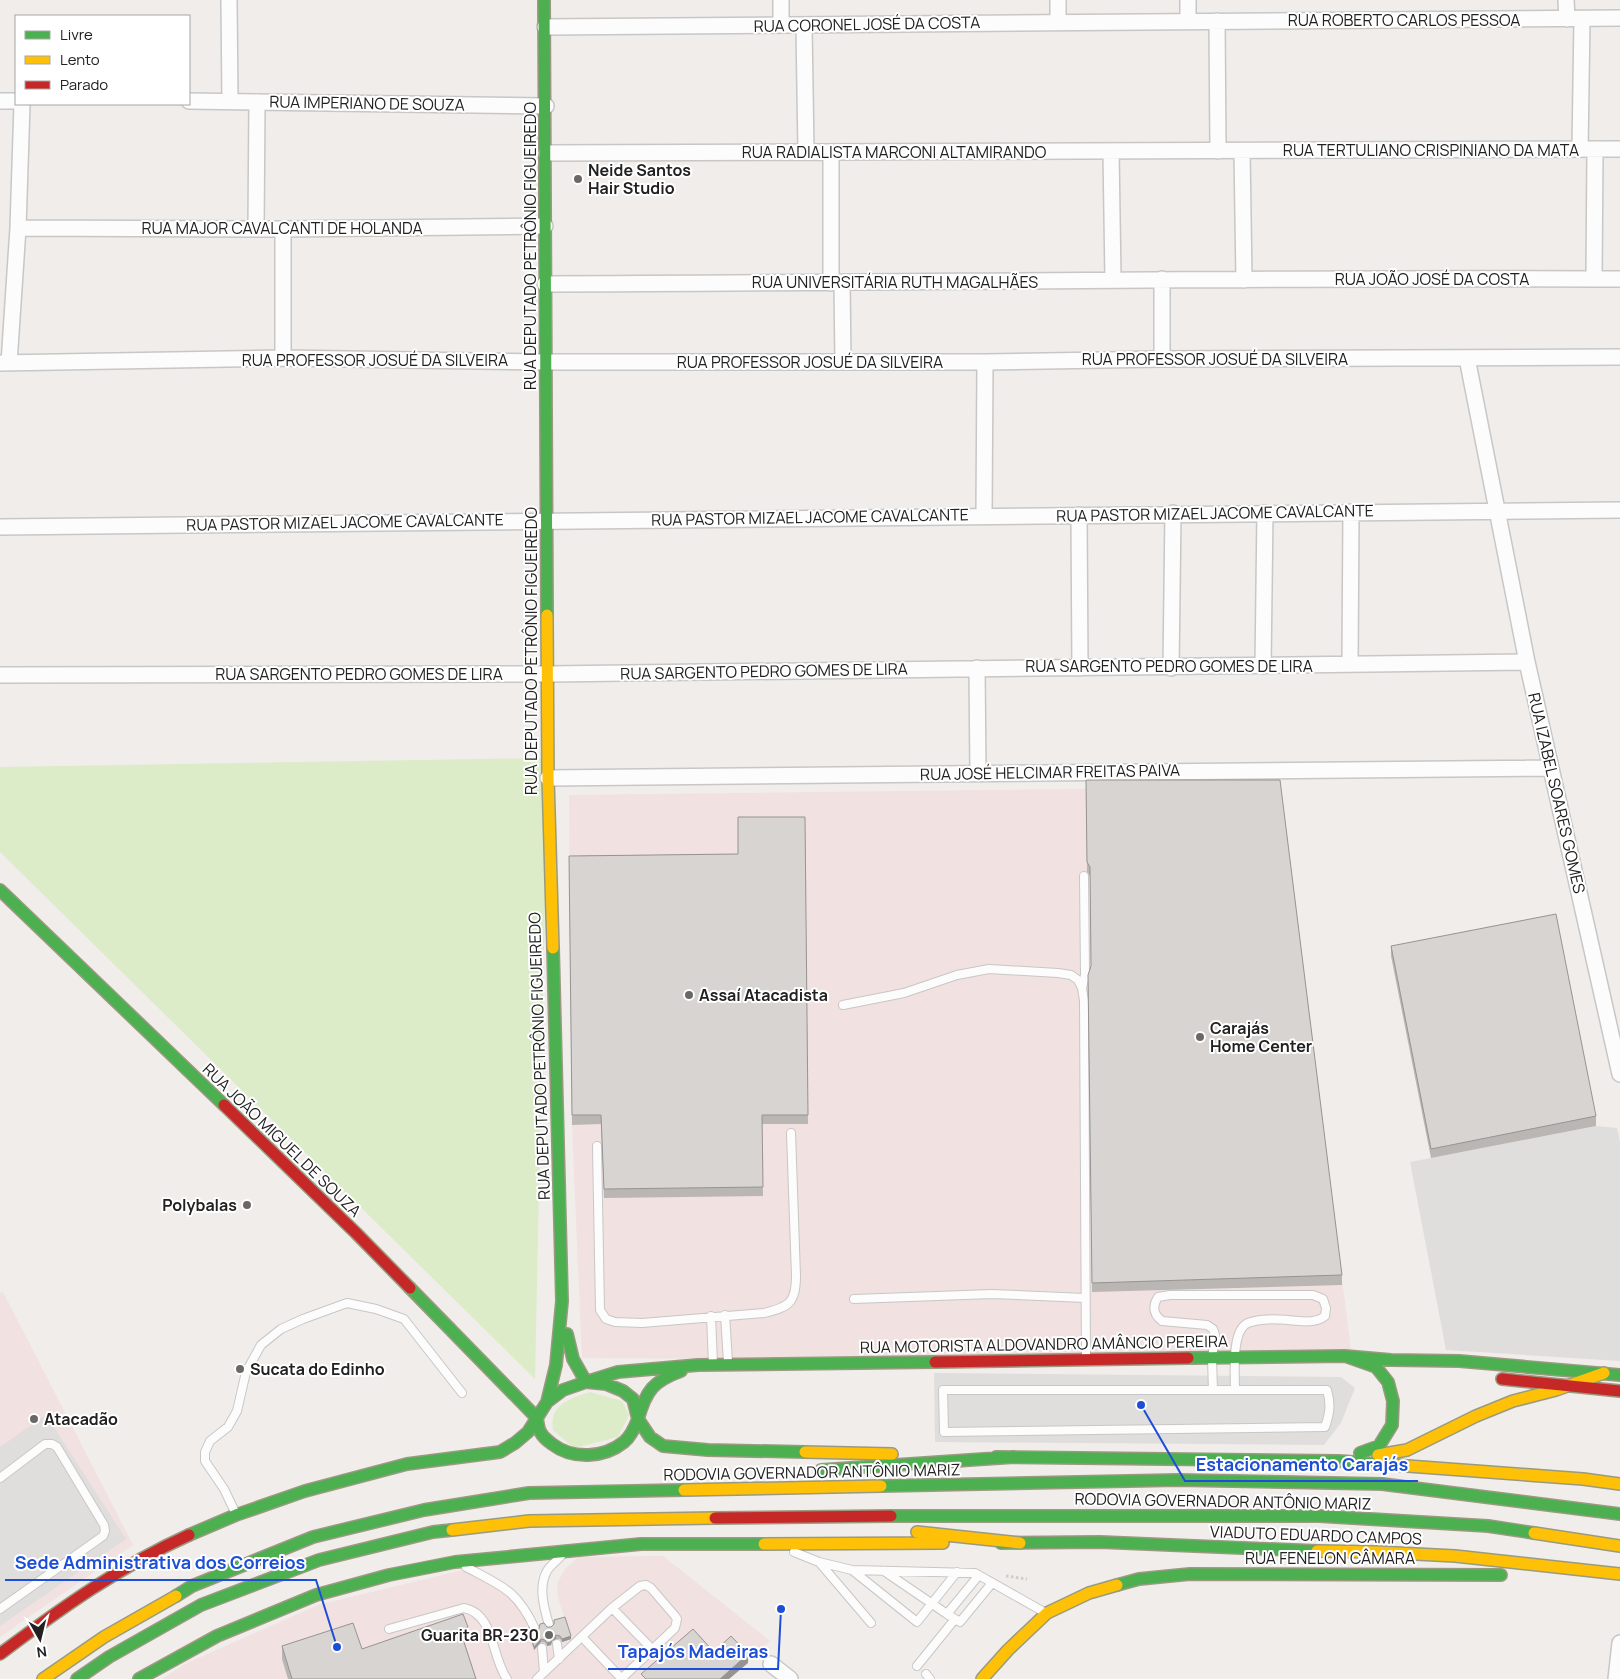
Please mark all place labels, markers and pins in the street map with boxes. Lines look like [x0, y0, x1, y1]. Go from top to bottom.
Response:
place label: Neide Santos Hair Studio [588, 159, 691, 199]
marker: Neide Santos Hair Studio [572, 173, 584, 185]
place label: Assaí Atacadista [699, 984, 828, 1006]
marker: Assaí Atacadista [683, 989, 695, 1001]
place label: Carajás Home Center [1210, 1017, 1312, 1057]
marker: Carajás Home Center [1194, 1031, 1206, 1043]
place label: Polybalas [162, 1194, 237, 1216]
marker: Polybalas [241, 1199, 253, 1211]
place label: Sucata do Edinho [250, 1358, 385, 1380]
marker: Sucata do Edinho [234, 1363, 246, 1375]
place label: Atacadão [44, 1408, 118, 1430]
marker: Atacadão [28, 1413, 40, 1425]
callout: Estacionamento Carajás [1185, 1448, 1418, 1481]
callout: Sede Administrativa dos Correios [5, 1547, 316, 1580]
place label: Guarita BR-230 [421, 1624, 539, 1646]
marker: Guarita BR-230 [543, 1629, 555, 1641]
callout: Tapajós Madeiras [608, 1636, 778, 1669]

